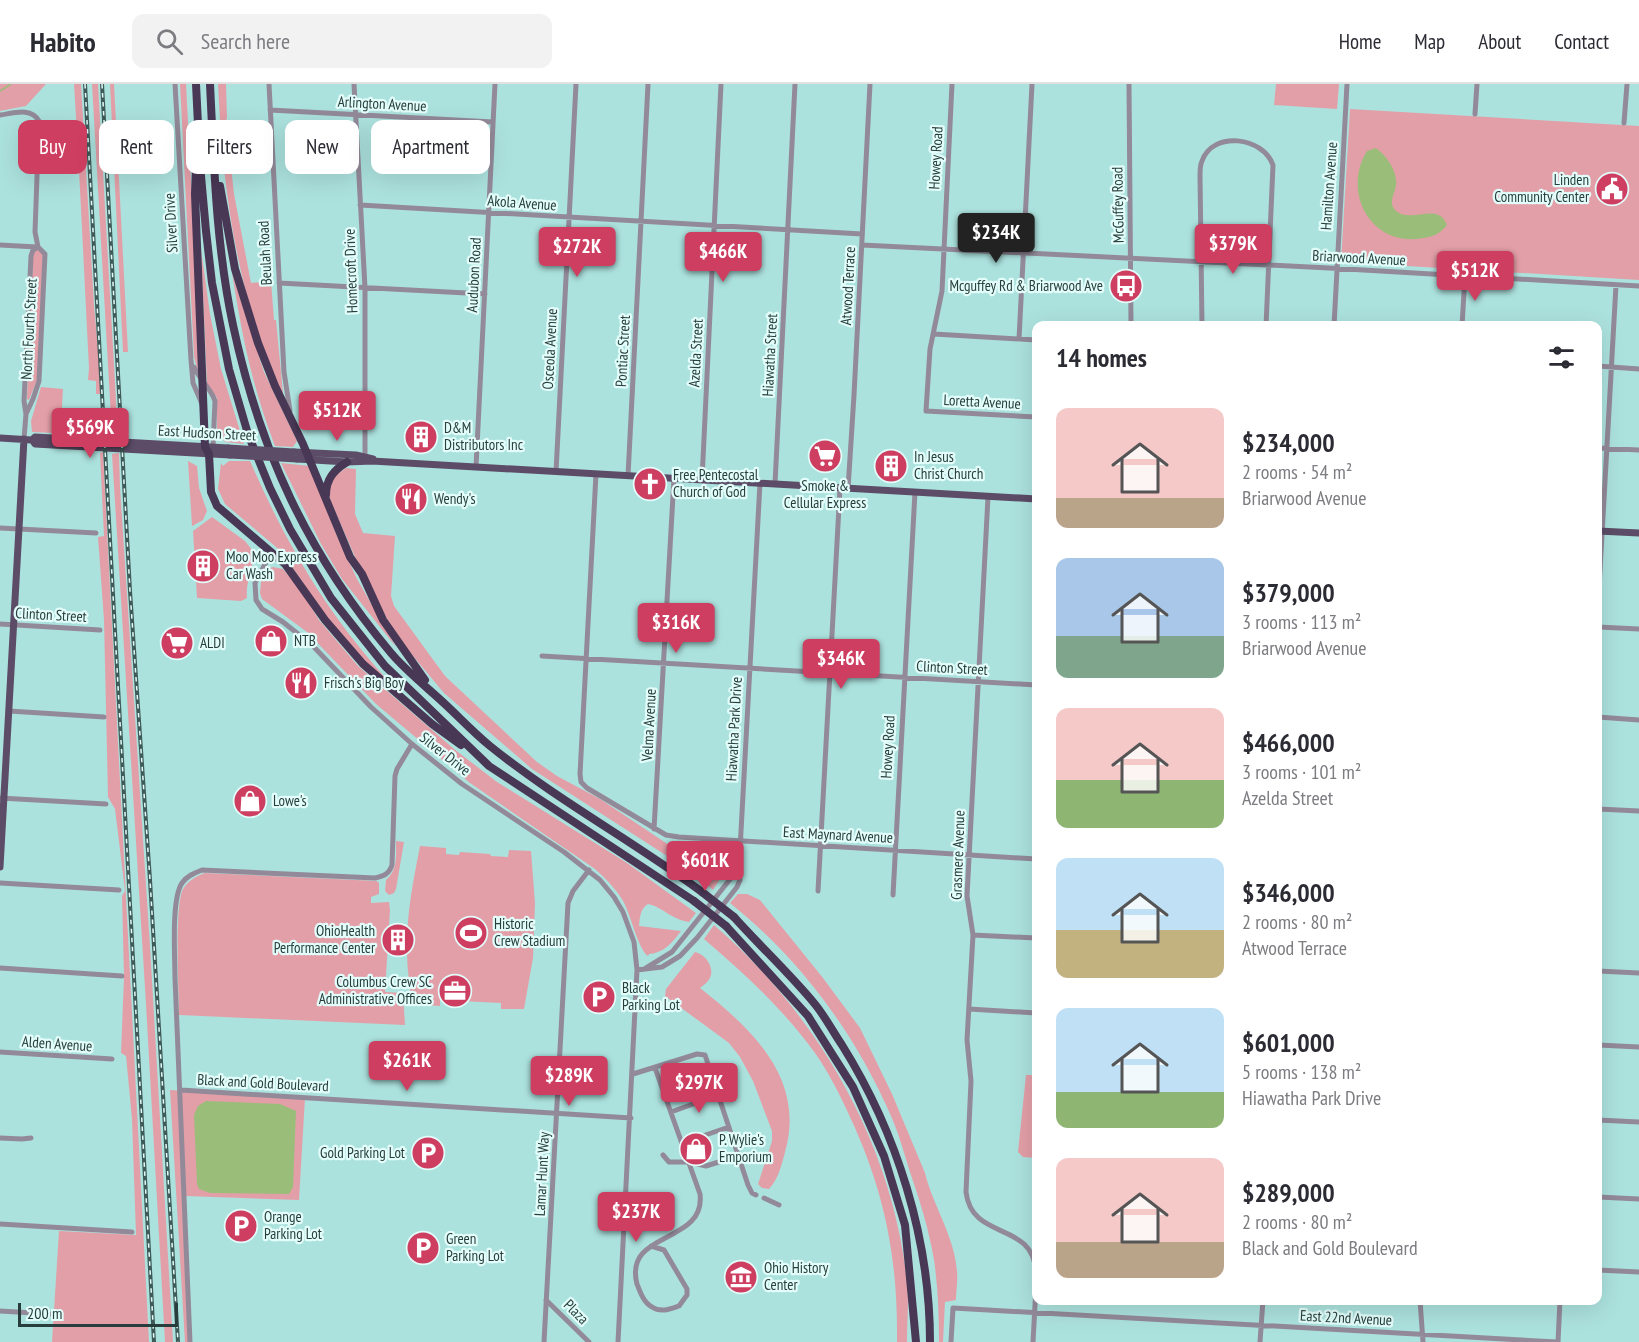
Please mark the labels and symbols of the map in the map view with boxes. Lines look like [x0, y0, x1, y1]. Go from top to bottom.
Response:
street label: Arlington Avenue [337, 92, 427, 115]
street label: Howey Road [924, 126, 947, 190]
street label: Hamilton Avenue [1316, 141, 1341, 231]
street label: McGuffey Road [1107, 167, 1128, 243]
place label: Linden Community Center [1494, 170, 1590, 206]
public building icon: Linden Community Center [1594, 171, 1630, 207]
street label: Akola Avenue [487, 191, 557, 214]
street label: Silver Drive [159, 193, 182, 253]
pin: $234K [954, 213, 1038, 264]
street label: Beulah Road [253, 220, 276, 286]
pin: $379K [1191, 224, 1275, 275]
pin: $272K [535, 227, 619, 278]
street label: Homecroft Drive [340, 229, 361, 314]
pin: $466K [681, 232, 765, 283]
street label: Audubon Road [462, 237, 485, 313]
street label: Atwood Terrace [836, 246, 859, 326]
street label: Briarwood Avenue [1312, 246, 1406, 269]
pin: $512K [1433, 251, 1517, 302]
bus stop icon: Mcguffey Rd & Briarwood Ave [1108, 268, 1144, 304]
place label: Mcguffey Rd & Briarwood Ave [949, 276, 1103, 295]
street label: North Fourth Street [16, 278, 41, 380]
street label: Osceola Avenue [538, 308, 561, 390]
street label: Hiawatha Street [758, 313, 781, 397]
street label: Pontiac Street [611, 314, 634, 387]
street label: Azelda Street [684, 318, 707, 388]
street label: Loretta Avenue [943, 390, 1021, 413]
pin: $512K [295, 391, 379, 442]
pin: $569K [48, 408, 132, 459]
place label: D&M Distributors Inc [444, 418, 524, 454]
building icon: D&M Distributors Inc [403, 419, 439, 455]
street label: East Hudson Street [157, 420, 257, 445]
supermarket icon: Smoke & Cellular Express [807, 438, 843, 474]
place label: In Jesus Christ Church [914, 447, 983, 483]
building icon: In Jesus Christ Church [873, 448, 909, 484]
place label: Free Pentecostal Church of God [673, 465, 759, 501]
church icon: Free Pentecostal Church of God [632, 466, 668, 502]
place label: Smoke & Cellular Express [784, 476, 866, 512]
restaurant icon: Wendy's [393, 481, 429, 517]
place label: Wendy's [434, 489, 475, 508]
place label: Moo Moo Express Car Wash [226, 547, 317, 583]
building icon: Moo Moo Express Car Wash [185, 548, 221, 584]
street label: Clinton Street [15, 603, 87, 626]
pin: $316K [634, 603, 718, 654]
shop icon: NTB [253, 623, 289, 659]
supermarket icon: ALDI [159, 625, 195, 661]
place label: NTB [294, 631, 316, 650]
place label: ALDI [200, 633, 225, 652]
pin: $346K [799, 639, 883, 690]
street label: Clinton Street [916, 656, 988, 679]
restaurant icon: Frisch's Big Boy [283, 665, 319, 701]
place label: Frisch's Big Boy [324, 673, 404, 692]
street label: Hiawatha Park Drive [721, 676, 746, 782]
street label: Velma Avenue [637, 688, 660, 763]
street label: Howey Road [876, 715, 899, 779]
street label: Silver Drive [416, 728, 475, 779]
shop icon: Lowe's [232, 783, 268, 819]
place label: Lowe's [273, 791, 307, 810]
street label: Grasmere Avenue [946, 810, 969, 900]
street label: East Maynard Avenue [783, 822, 893, 847]
pin: $601K [663, 841, 747, 892]
place label: Historic Crew Stadium [494, 914, 565, 950]
sports icon: Historic Crew Stadium [453, 915, 489, 951]
place label: OhioHealth Performance Center [274, 921, 376, 957]
building icon: OhioHealth Performance Center [380, 922, 416, 958]
place label: Columbus Crew SC Administrative Offices [319, 972, 432, 1008]
office icon: Columbus Crew SC Administrative Offices [437, 973, 473, 1009]
place label: Black Parking Lot [622, 978, 680, 1014]
parking icon: Black Parking Lot [581, 979, 617, 1015]
street label: Alden Avenue [21, 1032, 93, 1055]
pin: $261K [365, 1041, 449, 1092]
pin: $289K [527, 1056, 611, 1107]
pin: $297K [657, 1063, 741, 1114]
street label: Black and Gold Boulevard [197, 1070, 329, 1095]
place label: P. Wylie's Emporium [719, 1130, 772, 1166]
street label: Lamar Hunt Way [530, 1131, 553, 1217]
shop icon: P. Wylie's Emporium [678, 1131, 714, 1167]
parking icon: Gold Parking Lot [410, 1135, 446, 1171]
place label: Gold Parking Lot [320, 1143, 405, 1162]
pin: $237K [594, 1192, 678, 1243]
place label: Orange Parking Lot [264, 1207, 322, 1243]
parking icon: Orange Parking Lot [223, 1208, 259, 1244]
place label: Green Parking Lot [446, 1229, 504, 1265]
parking icon: Green Parking Lot [405, 1230, 441, 1266]
place label: Ohio History Center [764, 1258, 829, 1294]
museum icon: Ohio History Center [723, 1259, 759, 1295]
street label: Plaza [560, 1295, 593, 1328]
scale bar [18, 1300, 178, 1328]
street label: East 22nd Avenue [1300, 1306, 1393, 1329]

